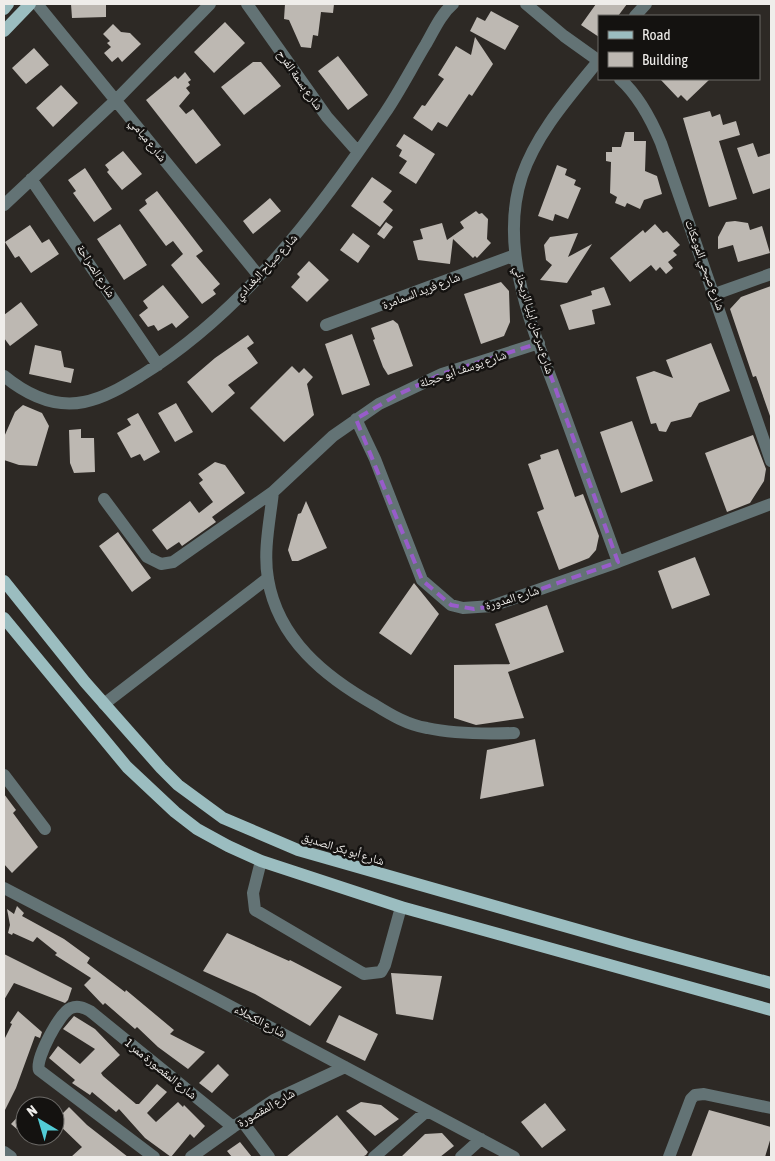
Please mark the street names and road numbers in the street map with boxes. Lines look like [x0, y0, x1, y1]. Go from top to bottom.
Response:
street label: شارع بسمة الفرح [273, 47, 326, 113]
street label: شارع ميامي [124, 116, 170, 166]
street label: شارع صبحي الموعكات [679, 218, 728, 313]
street label: شارع صياح البغدادي [232, 231, 303, 305]
street label: شارع الصراحة [73, 242, 118, 301]
street label: شارع سرحان ايليا الريحاني [508, 264, 557, 377]
street label: شارع فريد السمامرة [380, 270, 462, 313]
street label: شارع يوسف أبو حجلة [418, 348, 509, 391]
street label: شارع المدورة [483, 583, 541, 614]
street label: شارع أبو بكر الصديق [300, 830, 386, 869]
street label: شارع الكحلاء [232, 1002, 288, 1041]
street label: شارع المقصورة ممر 1 [122, 1036, 200, 1103]
street label: شارع المقصورة [235, 1086, 298, 1131]

